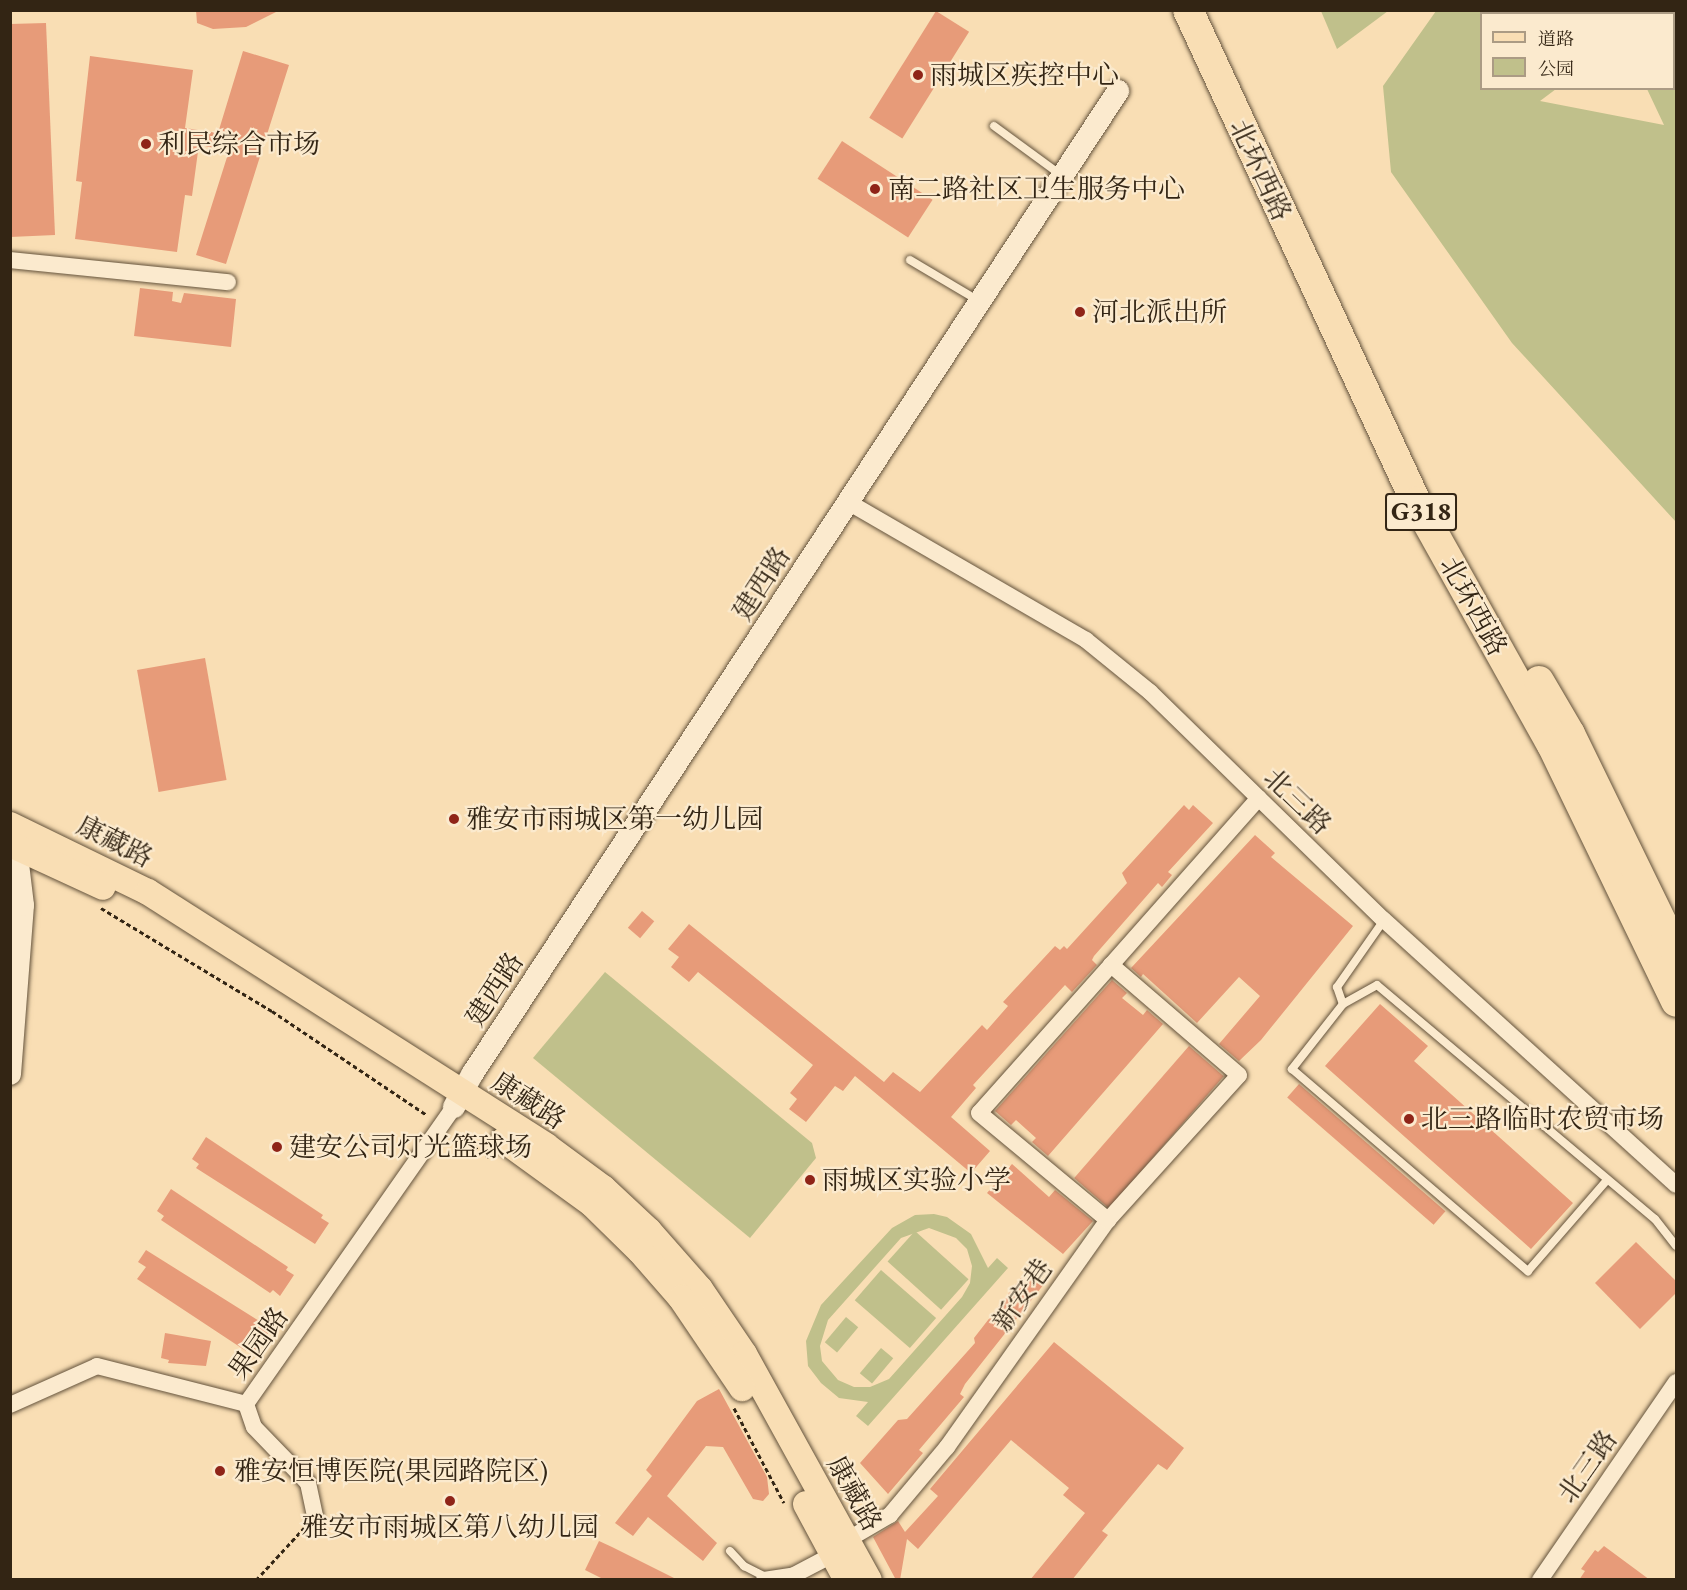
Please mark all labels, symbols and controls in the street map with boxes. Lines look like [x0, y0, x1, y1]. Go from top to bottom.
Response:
legend [1480, 12, 1675, 90]
text: 道路 [1538, 27, 1574, 50]
text: 公园 [1538, 57, 1574, 80]
place label: 雨城区疾控中心 [930, 59, 1119, 91]
marker: 雨城区疾控中心 [911, 68, 925, 82]
street label: 北环西路 [1223, 114, 1299, 226]
place label: 利民综合市场 [158, 128, 320, 160]
marker: 利民综合市场 [139, 137, 153, 151]
place label: 南二路社区卫生服务中心 [888, 173, 1185, 205]
marker: 南二路社区卫生服务中心 [866, 180, 884, 198]
place label: 河北派出所 [1092, 296, 1227, 328]
marker: 河北派出所 [1073, 305, 1087, 319]
road number: G318 [1385, 489, 1457, 535]
street label: 建西路 [725, 540, 797, 626]
street label: 北环西路 [1434, 551, 1514, 661]
street label: 北三路 [1258, 761, 1338, 841]
place label: 雅安市雨城区第一幼儿园 [466, 803, 763, 835]
street label: 康藏路 [72, 808, 158, 874]
marker: 雅安市雨城区第一幼儿园 [447, 812, 461, 826]
street label: 建西路 [458, 946, 530, 1032]
street label: 康藏路 [486, 1064, 572, 1136]
place label: 北三路临时农贸市场 [1421, 1103, 1664, 1135]
marker: 北三路临时农贸市场 [1402, 1112, 1416, 1126]
place label: 建安公司灯光篮球场 [289, 1131, 532, 1163]
marker: 建安公司灯光篮球场 [270, 1140, 284, 1154]
place label: 雨城区实验小学 [822, 1164, 1011, 1196]
marker: 雨城区实验小学 [803, 1173, 817, 1187]
street label: 新安巷 [985, 1253, 1059, 1337]
street label: 果园路 [221, 1301, 295, 1385]
street label: 北三路 [1550, 1424, 1624, 1508]
street label: 康藏路 [821, 1450, 889, 1536]
place label: 雅安恒博医院(果园路院区) [234, 1455, 548, 1487]
marker: 雅安恒博医院(果园路院区) [211, 1462, 229, 1480]
marker: 雅安市雨城区第八幼儿园 [443, 1494, 457, 1508]
place label: 雅安市雨城区第八幼儿园 [302, 1511, 598, 1543]

